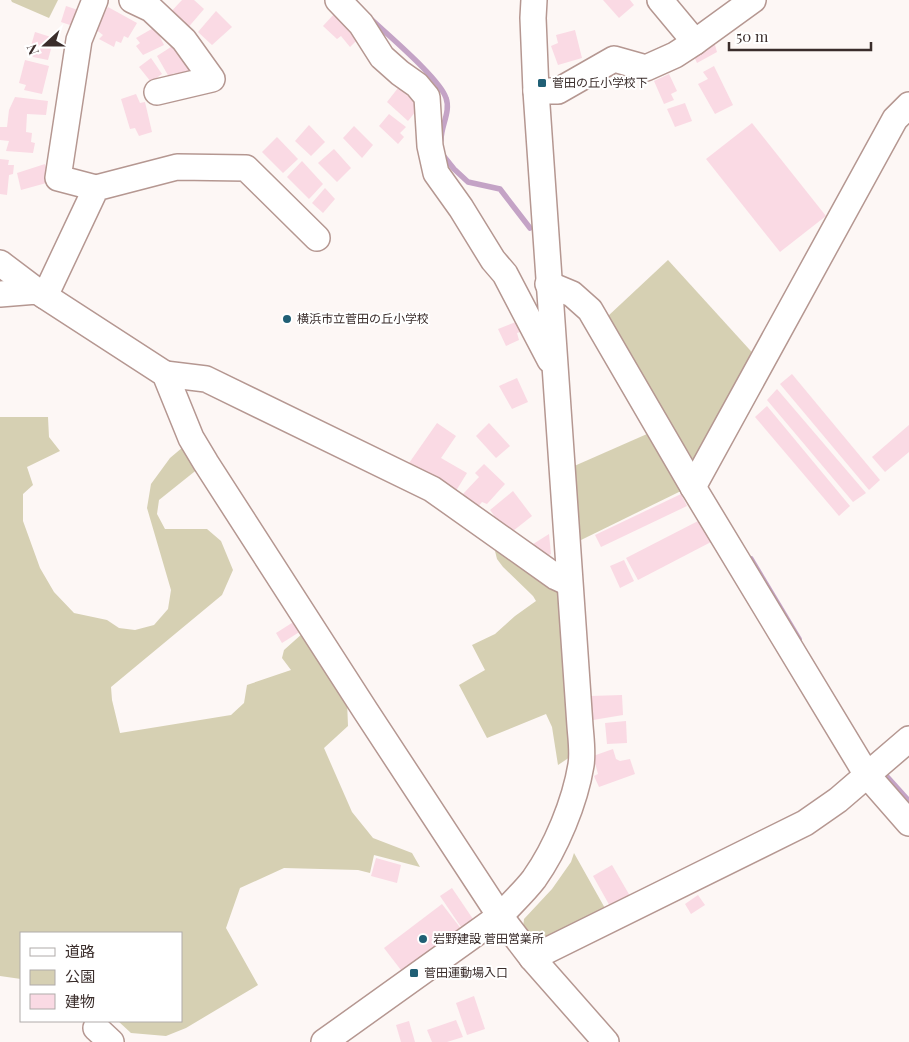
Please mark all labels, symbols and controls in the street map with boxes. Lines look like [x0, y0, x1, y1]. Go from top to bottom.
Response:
north arrow [20, 20, 70, 70]
scale bar [729, 20, 872, 52]
text: 50 m [736, 26, 769, 46]
text: N [22, 42, 43, 58]
place label: 菅田の丘小学校下 [552, 74, 648, 90]
marker: 菅田の丘小学校下 [536, 77, 548, 89]
place label: 横浜市立菅田の丘小学校 [297, 310, 429, 326]
marker: 横浜市立菅田の丘小学校 [281, 313, 293, 325]
place label: 岩野建設 菅田営業所 [433, 930, 544, 946]
legend [20, 932, 182, 1022]
marker: 岩野建設 菅田営業所 [417, 933, 429, 945]
text: 道路 [65, 941, 95, 961]
place label: 菅田運動場入口 [424, 964, 508, 980]
text: 公園 [65, 966, 95, 986]
marker: 菅田運動場入口 [408, 967, 420, 979]
text: 建物 [65, 991, 95, 1011]

